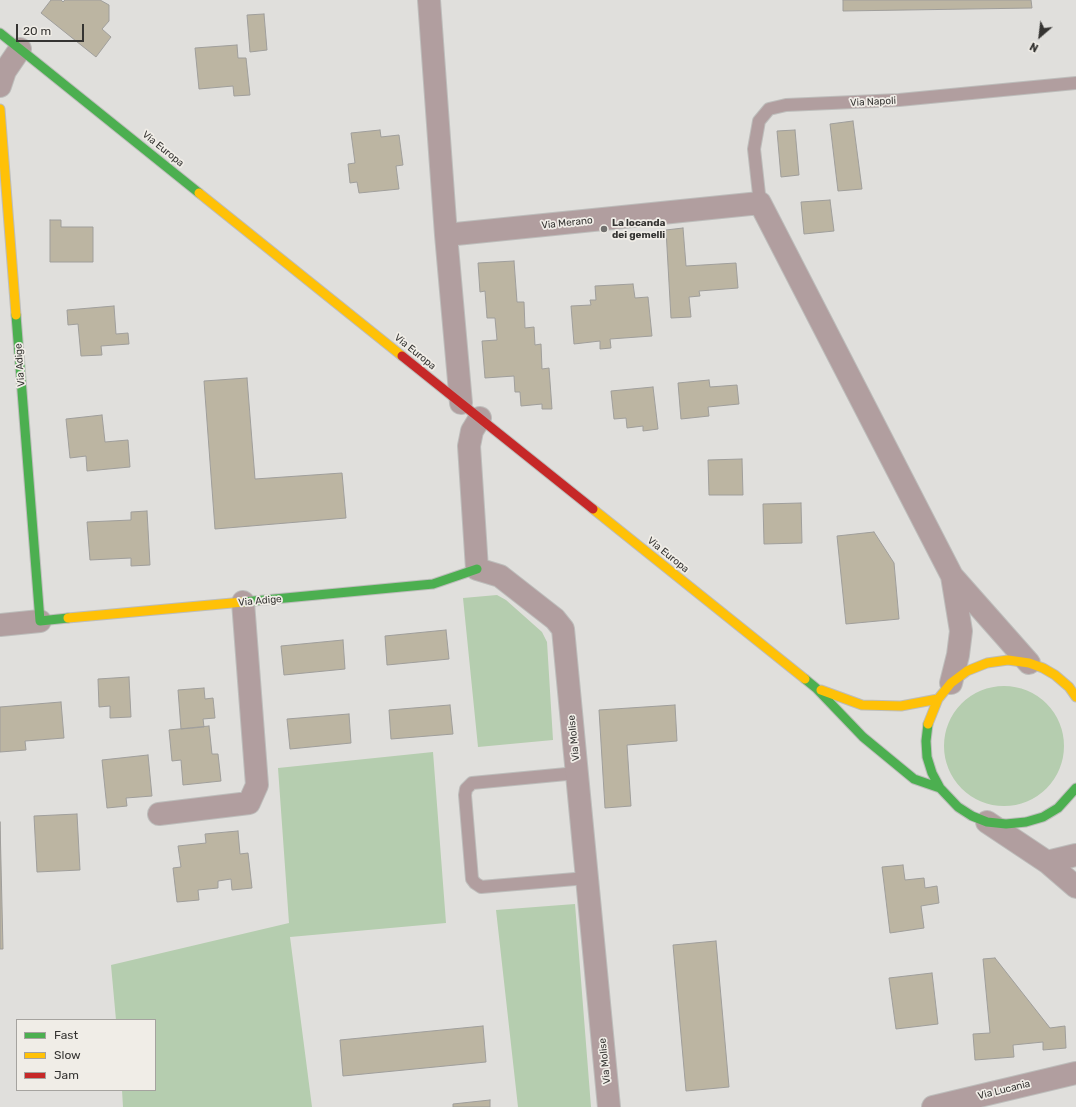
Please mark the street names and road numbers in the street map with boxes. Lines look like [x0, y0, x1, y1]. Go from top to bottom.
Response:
street label: Via Napoli [850, 95, 896, 109]
street label: Via Europa [140, 129, 186, 169]
street label: Via Merano [541, 214, 593, 232]
street label: Via Europa [392, 332, 438, 372]
street label: Via Adige [12, 343, 28, 387]
street label: Via Europa [645, 535, 691, 575]
street label: Via Adige [238, 593, 282, 609]
street label: Via Molise [566, 714, 582, 762]
street label: Via Molise [597, 1037, 613, 1085]
street label: Via Lucania [977, 1078, 1031, 1102]

